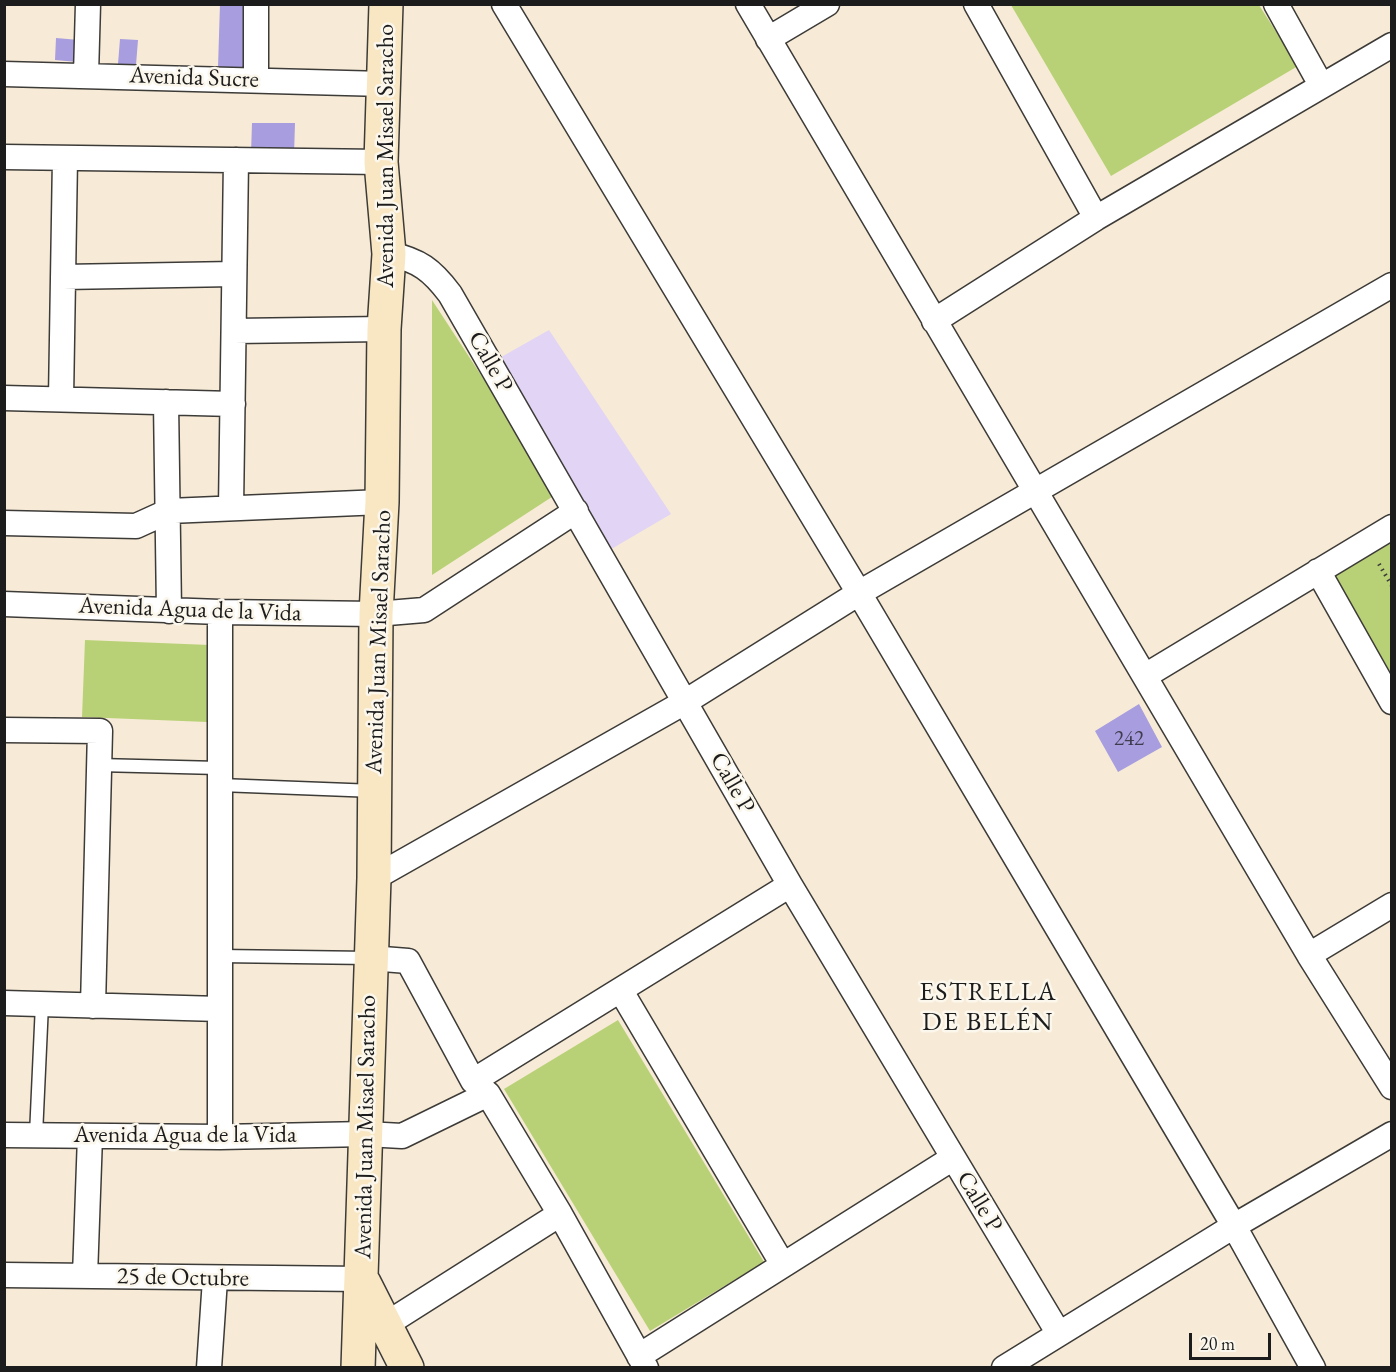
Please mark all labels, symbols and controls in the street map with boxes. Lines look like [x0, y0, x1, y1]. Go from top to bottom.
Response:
street label: Avenida Juan Misael Saracho [372, 24, 400, 288]
street label: Avenida Sucre [129, 61, 259, 95]
street label: Calle P [461, 326, 519, 398]
street label: Avenida Juan Misael Saracho [360, 509, 398, 775]
street label: Avenida Agua de la Vida [78, 592, 302, 628]
house number: 242 [1114, 726, 1144, 752]
street label: Calle P [703, 747, 761, 819]
district label: ESTRELLA DE BELÉN [919, 977, 1057, 1038]
street label: Avenida Juan Misael Saracho [349, 995, 383, 1259]
street label: Avenida Agua de la Vida [73, 1121, 297, 1149]
street label: Calle P [950, 1166, 1008, 1238]
street label: 25 de Octubre [117, 1262, 249, 1294]
scale bar [1192, 1321, 1274, 1359]
text: 20 m [1200, 1332, 1235, 1355]

